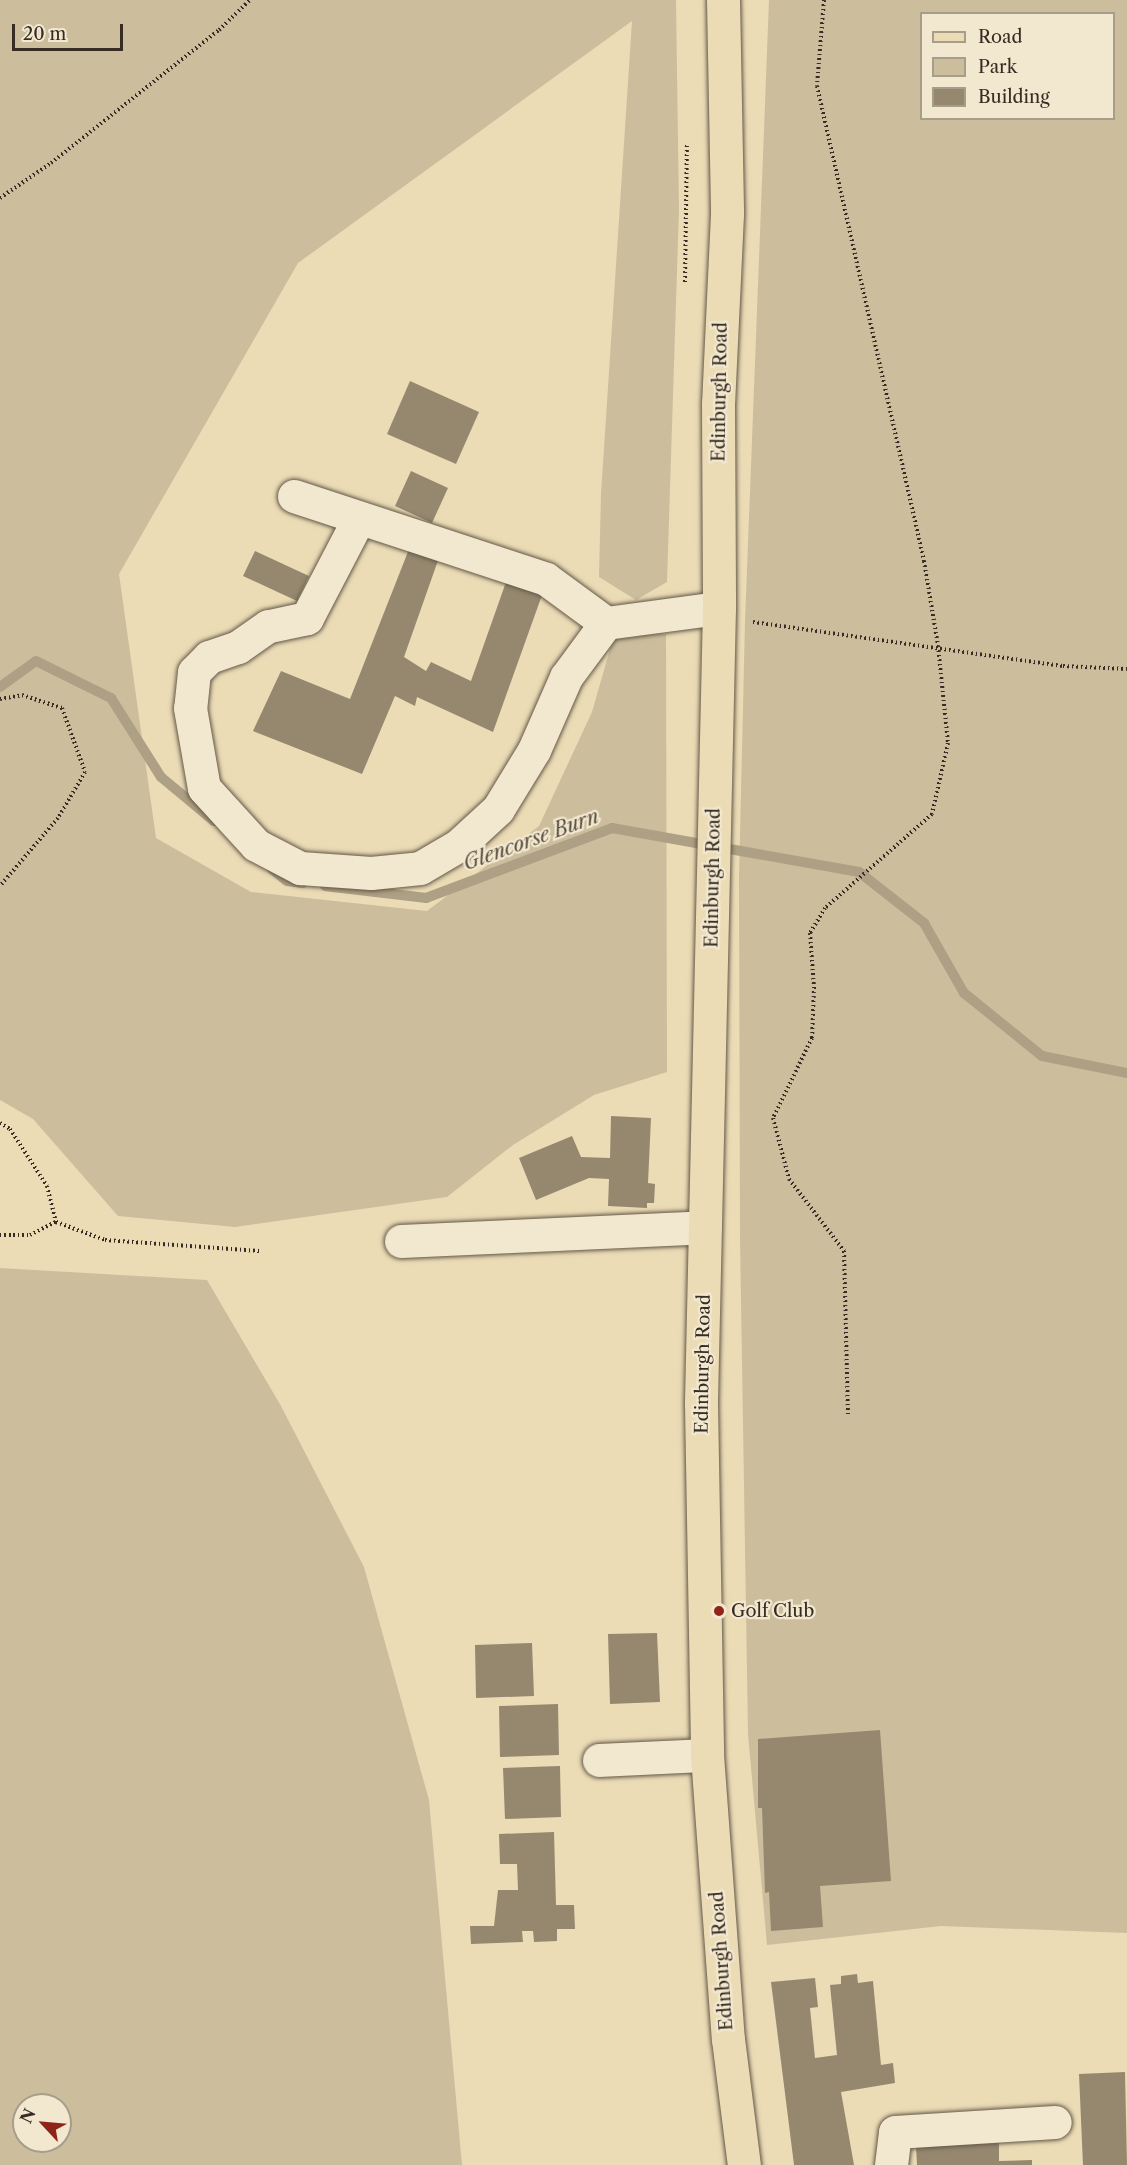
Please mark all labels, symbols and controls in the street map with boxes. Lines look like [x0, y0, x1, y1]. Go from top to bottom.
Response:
scale bar [15, 12, 126, 50]
legend [920, 12, 1115, 120]
text: 20 m [23, 23, 66, 45]
text: Road [978, 26, 1023, 48]
text: Park [978, 56, 1017, 78]
text: Building [978, 86, 1050, 108]
street label: Edinburgh Road [708, 322, 732, 462]
water label: Glencorse Burn [460, 804, 602, 876]
street label: Edinburgh Road [701, 808, 725, 948]
street label: Edinburgh Road [691, 1294, 715, 1434]
place label: Golf Club [731, 1600, 814, 1622]
marker: Golf Club [712, 1604, 726, 1618]
street label: Edinburgh Road [706, 1891, 738, 2031]
north arrow [12, 2093, 72, 2153]
text: N [16, 2105, 40, 2127]

